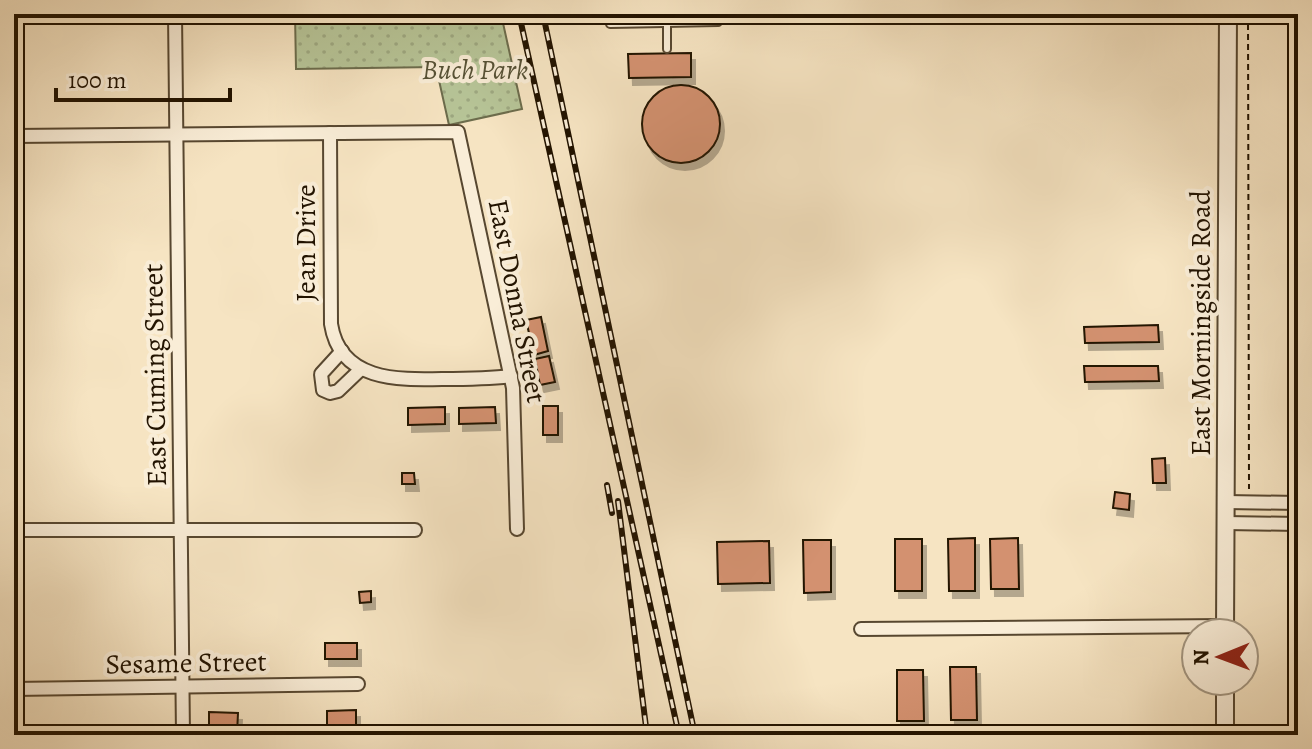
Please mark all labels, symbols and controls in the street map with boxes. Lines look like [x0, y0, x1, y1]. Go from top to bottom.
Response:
park label: Buch Park [422, 51, 528, 89]
scale bar [56, 52, 230, 102]
text: 100 m [68, 64, 127, 96]
street label: Jean Drive [287, 184, 325, 302]
street label: East Morningside Road [1182, 189, 1220, 456]
street label: East Donna Street [479, 196, 555, 406]
street label: East Cuming Street [134, 263, 176, 487]
north arrow [1180, 617, 1260, 697]
street label: Sesame Street [105, 643, 267, 683]
text: N [1186, 649, 1216, 666]

